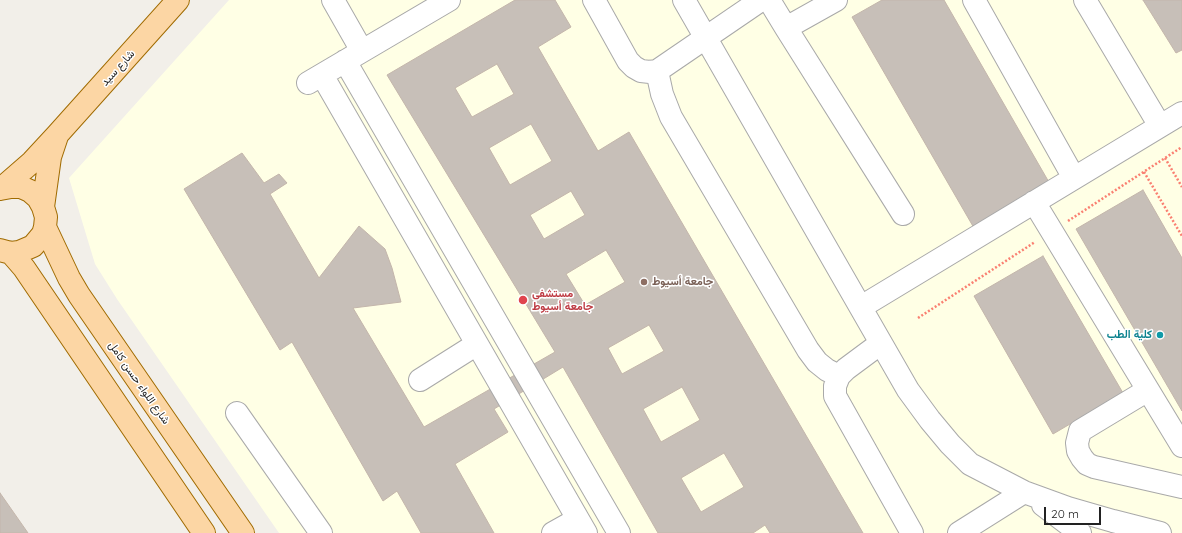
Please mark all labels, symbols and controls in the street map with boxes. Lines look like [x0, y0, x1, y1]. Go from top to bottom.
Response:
street label: شارع سيد [98, 47, 138, 89]
place label: جامعة أسيوط [652, 275, 713, 289]
marker: جامعة أسيوط [639, 277, 649, 287]
place label: مستشفی جامعة أسيوط [532, 287, 593, 313]
marker: مستشفی جامعة أسيوط [517, 294, 529, 306]
place label: كلية الطب [1107, 328, 1152, 342]
marker: كلية الطب [1155, 330, 1165, 340]
street label: شارع اللواء حسن كامل [106, 339, 172, 427]
scale bar [1046, 499, 1103, 525]
text: 20 m [1051, 506, 1079, 521]

